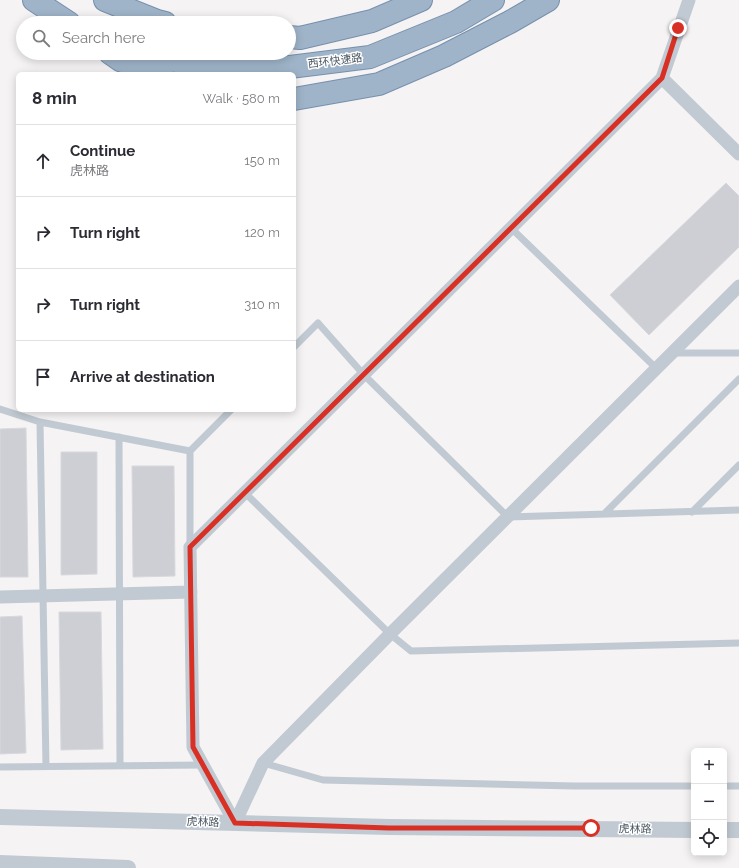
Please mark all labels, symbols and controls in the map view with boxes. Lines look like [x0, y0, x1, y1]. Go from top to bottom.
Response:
search box [16, 16, 296, 60]
route end [669, 19, 687, 37]
icon: search [30, 27, 52, 49]
text: Search here [62, 29, 145, 47]
street label: 西环快速路 [307, 51, 363, 71]
text: 8 min [32, 88, 77, 108]
text: Walk · 580 m [202, 91, 280, 106]
text: Continue [70, 142, 135, 160]
icon: ahead [32, 150, 54, 172]
text: 150 m [244, 153, 280, 168]
text: 虎林路 [70, 163, 109, 178]
icon: right [32, 222, 54, 244]
text: Turn right [70, 224, 140, 242]
text: 120 m [244, 225, 280, 240]
icon: right [32, 294, 54, 316]
text: Turn right [70, 296, 140, 314]
text: 310 m [244, 297, 280, 312]
icon: arrive [32, 366, 54, 388]
text: Arrive at destination [70, 368, 215, 386]
map controls [691, 748, 727, 856]
button: + [691, 748, 727, 784]
button: − [691, 784, 727, 820]
street label: 虎林路 [186, 815, 220, 829]
route start [582, 819, 600, 837]
button: locate [691, 820, 727, 856]
street label: 虎林路 [618, 822, 652, 836]

